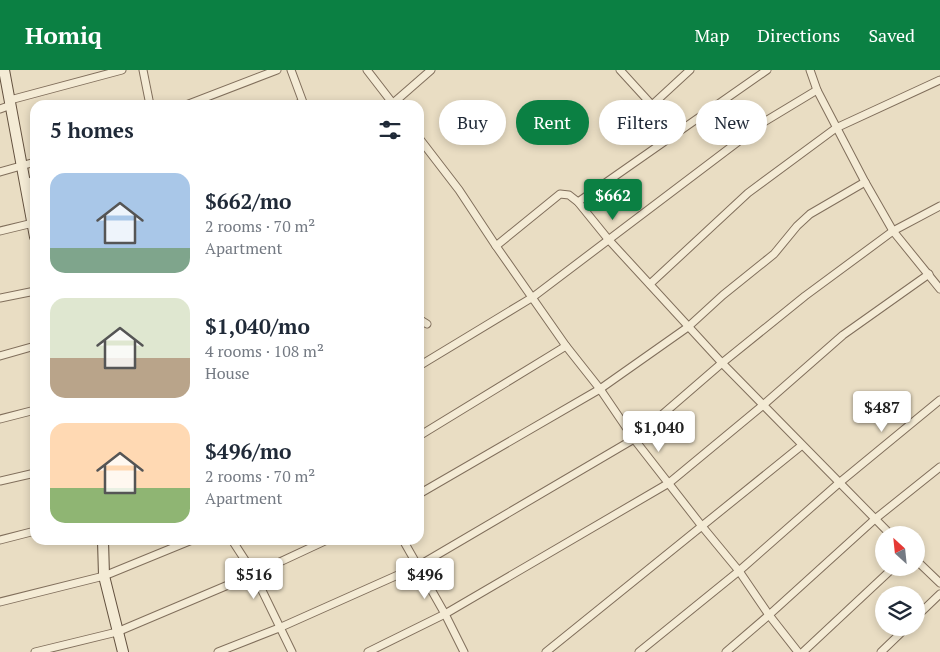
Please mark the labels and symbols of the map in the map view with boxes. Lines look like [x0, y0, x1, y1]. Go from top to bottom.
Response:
pin: $662 [583, 178, 643, 221]
pin: $487 [852, 390, 912, 433]
pin: $1,040 [618, 410, 700, 453]
north arrow [875, 526, 925, 576]
pin: $516 [224, 558, 284, 600]
pin: $496 [395, 558, 455, 600]

